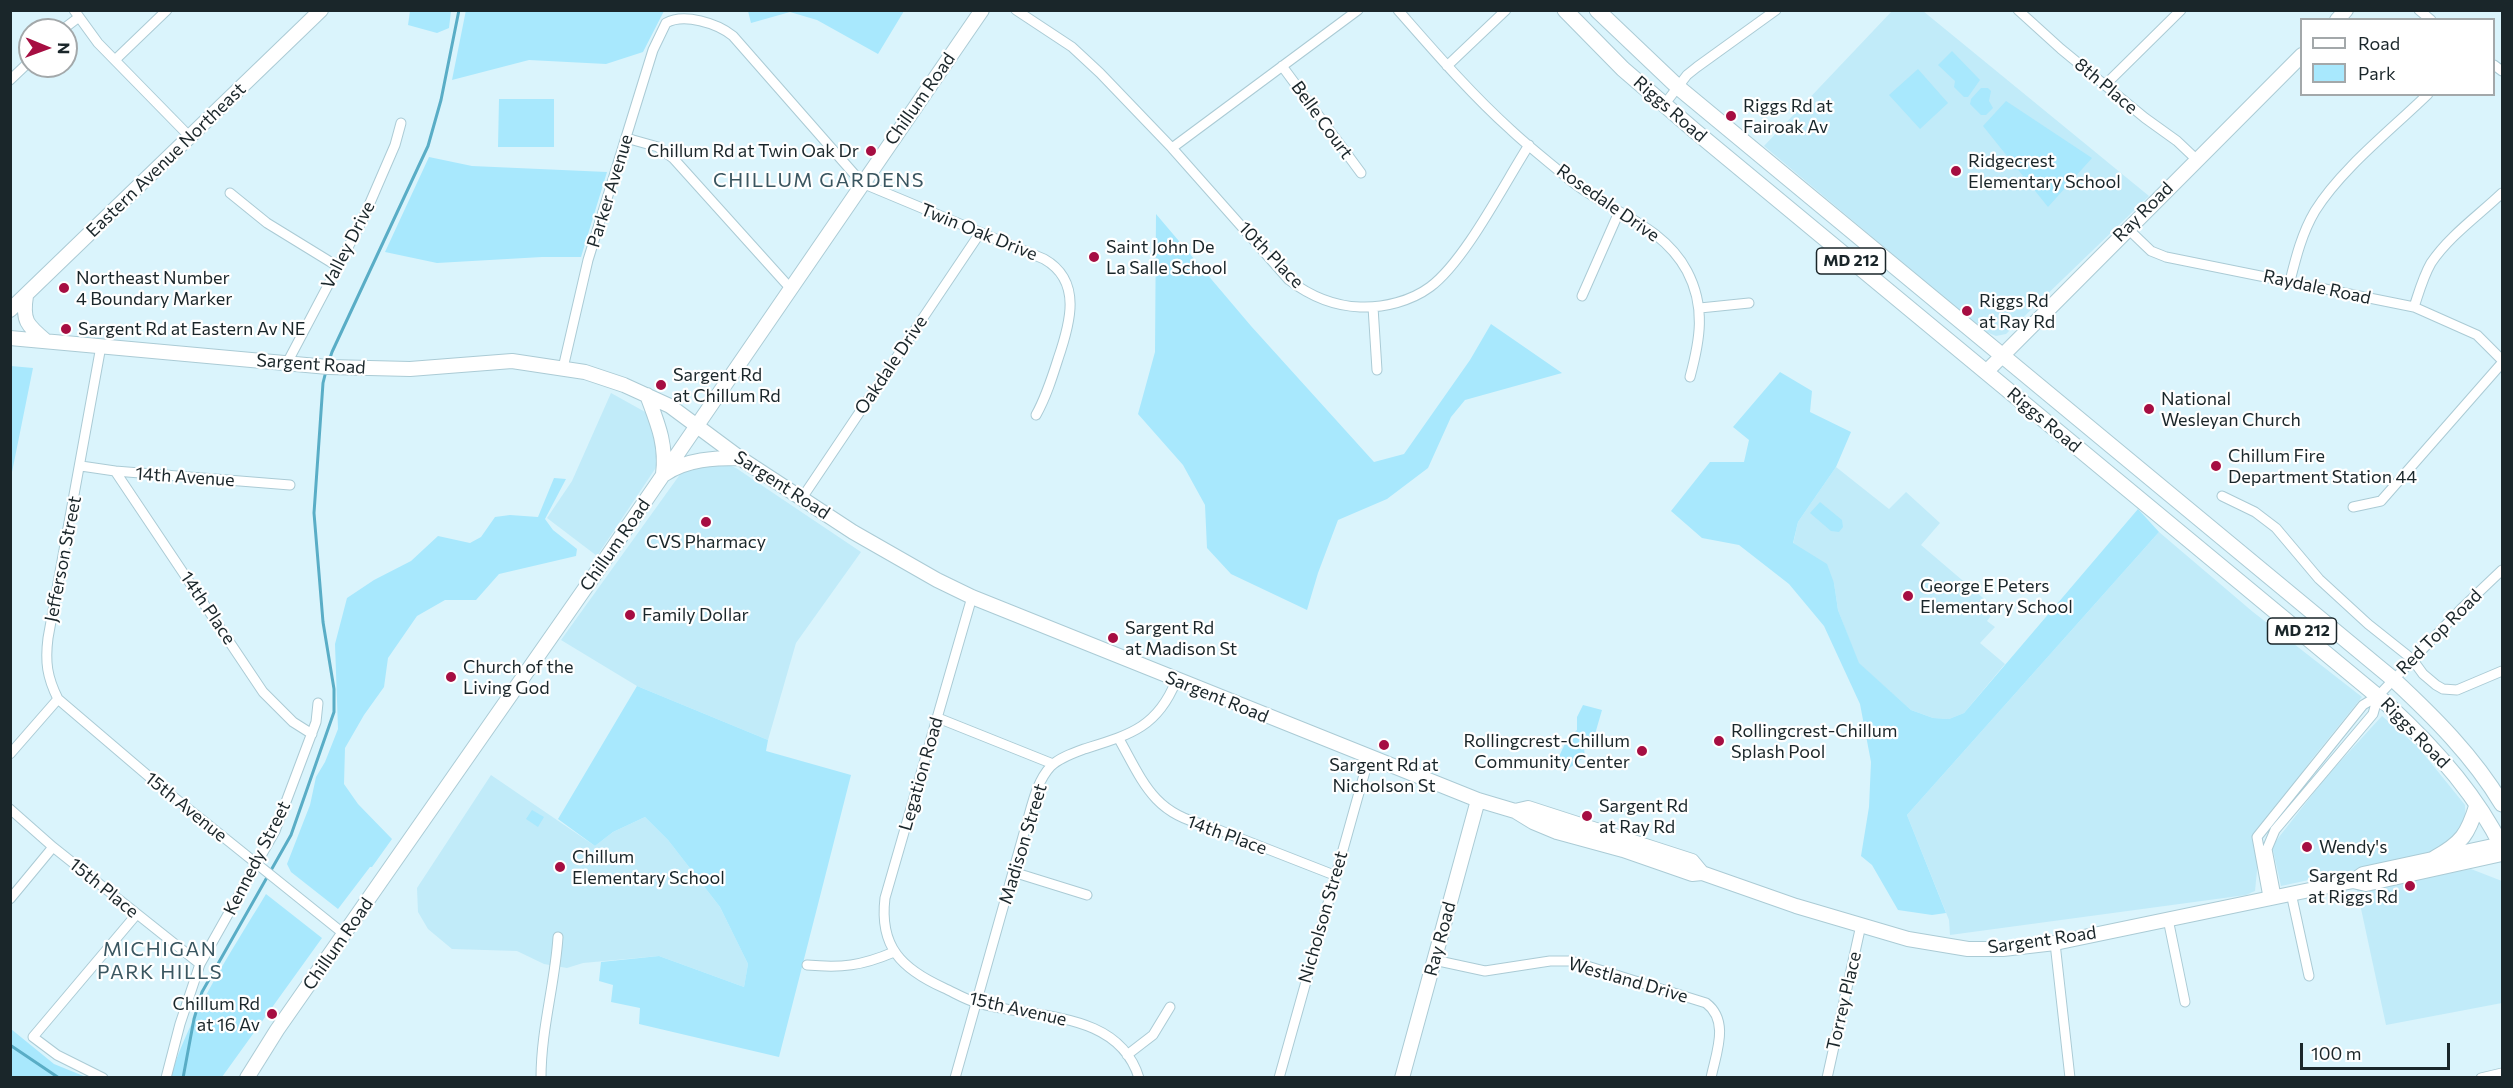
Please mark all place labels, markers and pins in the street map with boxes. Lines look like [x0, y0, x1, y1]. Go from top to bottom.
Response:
place label: Riggs Rd at Fairoak Av [1743, 95, 1833, 138]
marker: Riggs Rd at Fairoak Av [1724, 109, 1738, 123]
place label: Chillum Rd at Twin Oak Dr [647, 140, 859, 162]
marker: Chillum Rd at Twin Oak Dr [864, 144, 878, 158]
place label: Ridgecrest Elementary School [1968, 150, 2121, 192]
marker: Ridgecrest Elementary School [1949, 164, 1963, 178]
place label: Saint John De La Salle School [1106, 236, 1227, 278]
marker: Saint John De La Salle School [1087, 250, 1101, 264]
place label: Northeast Number 4 Boundary Marker [76, 267, 232, 310]
marker: Northeast Number 4 Boundary Marker [57, 281, 71, 295]
place label: Riggs Rd at Ray Rd [1979, 290, 2055, 332]
marker: Riggs Rd at Ray Rd [1960, 304, 1974, 318]
place label: Sargent Rd at Eastern Av NE [78, 318, 306, 340]
marker: Sargent Rd at Eastern Av NE [59, 322, 73, 336]
place label: Sargent Rd at Chillum Rd [673, 364, 781, 406]
marker: Sargent Rd at Chillum Rd [654, 378, 668, 392]
place label: National Wesleyan Church [2161, 388, 2301, 430]
marker: National Wesleyan Church [2142, 402, 2156, 416]
place label: Chillum Fire Department Station 44 [2228, 445, 2417, 488]
marker: Chillum Fire Department Station 44 [2209, 459, 2223, 473]
marker: CVS Pharmacy [699, 515, 713, 529]
place label: CVS Pharmacy [646, 531, 766, 553]
place label: George E Peters Elementary School [1920, 575, 2073, 618]
marker: George E Peters Elementary School [1901, 589, 1915, 603]
place label: Family Dollar [642, 604, 749, 626]
marker: Family Dollar [623, 608, 637, 622]
place label: Sargent Rd at Madison St [1125, 617, 1237, 660]
marker: Sargent Rd at Madison St [1106, 631, 1120, 645]
place label: Church of the Living God [463, 656, 574, 698]
marker: Church of the Living God [444, 670, 458, 684]
place label: Rollingcrest-Chillum Splash Pool [1731, 720, 1897, 762]
place label: Rollingcrest-Chillum Community Center [1464, 730, 1630, 772]
marker: Rollingcrest-Chillum Splash Pool [1712, 734, 1726, 748]
marker: Sargent Rd at Nicholson St [1377, 738, 1391, 752]
marker: Rollingcrest-Chillum Community Center [1635, 744, 1649, 758]
place label: Sargent Rd at Nicholson St [1329, 754, 1439, 796]
place label: Sargent Rd at Ray Rd [1599, 795, 1688, 838]
marker: Sargent Rd at Ray Rd [1580, 809, 1594, 823]
place label: Wendy's [2319, 836, 2387, 858]
marker: Wendy's [2300, 840, 2314, 854]
place label: Chillum Elementary School [572, 846, 725, 888]
marker: Chillum Elementary School [553, 860, 567, 874]
place label: Sargent Rd at Riggs Rd [2308, 865, 2398, 908]
marker: Sargent Rd at Riggs Rd [2403, 879, 2417, 893]
place label: Chillum Rd at 16 Av [173, 993, 260, 1036]
marker: Chillum Rd at 16 Av [265, 1007, 279, 1021]

